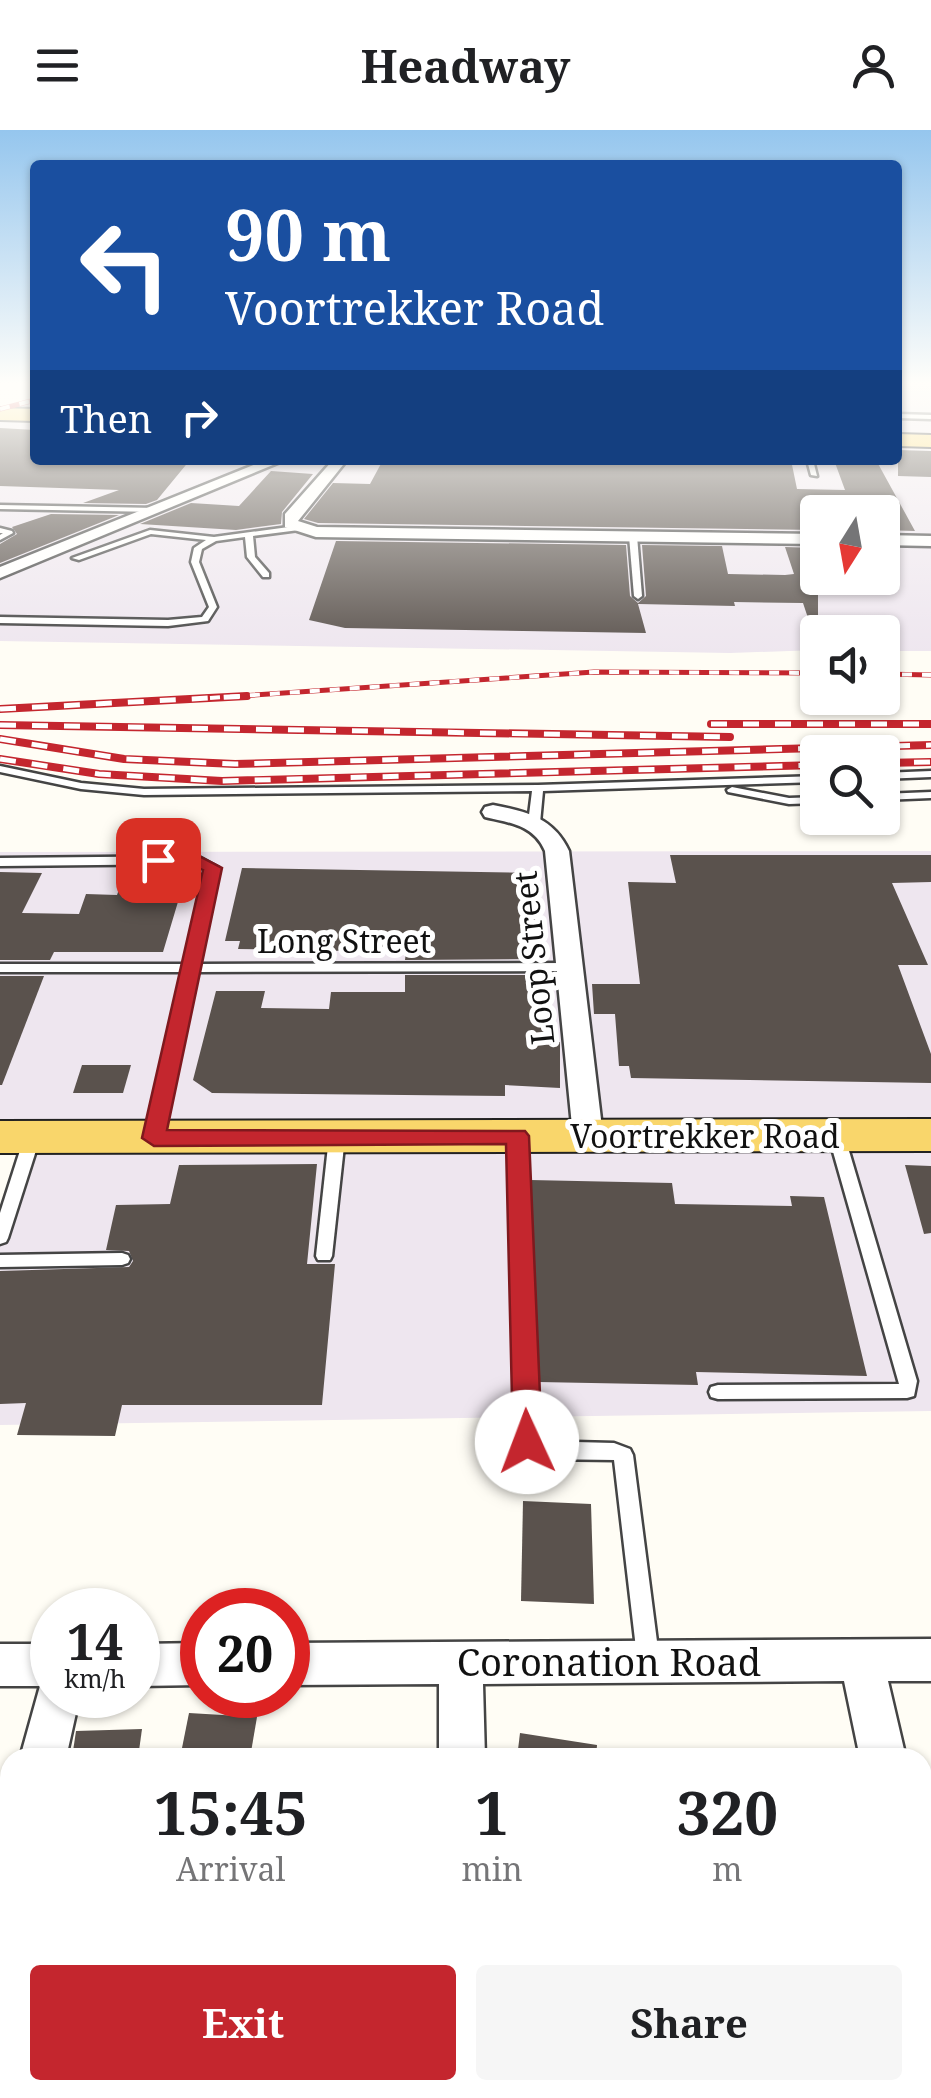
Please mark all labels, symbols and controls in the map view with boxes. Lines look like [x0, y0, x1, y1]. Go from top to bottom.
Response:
text: Headway [361, 35, 570, 96]
icon: menu [30, 38, 85, 93]
icon: person [846, 38, 901, 93]
text: 90 m [225, 186, 391, 282]
icon: left [60, 200, 190, 330]
text: Voortrekker Road [225, 277, 604, 338]
icon: right [172, 390, 227, 445]
text: Then [60, 392, 152, 444]
north arrow [800, 495, 900, 595]
map controls [800, 495, 900, 835]
button: sound [800, 615, 900, 715]
button: search [800, 735, 900, 835]
pin [116, 818, 201, 903]
icon: arrive [131, 833, 186, 888]
street label: Loop Street [503, 869, 563, 1047]
street label: Long Street [257, 919, 431, 962]
street label: Voortrekker Road [570, 1114, 840, 1157]
position arrow [475, 1390, 579, 1494]
speed limit sign: 20 [180, 1588, 310, 1718]
text: 14 [67, 1607, 123, 1675]
street label: Coronation Road [457, 1635, 761, 1687]
text: km/h [64, 1661, 126, 1695]
text: 15:45 [154, 1771, 308, 1853]
text: 1 [475, 1771, 509, 1853]
text: 320 [676, 1771, 778, 1853]
text: Arrival [176, 1847, 285, 1890]
text: min [462, 1847, 523, 1890]
text: m [712, 1847, 742, 1890]
button: Exit [30, 1965, 456, 2080]
button: Share [476, 1965, 902, 2080]

